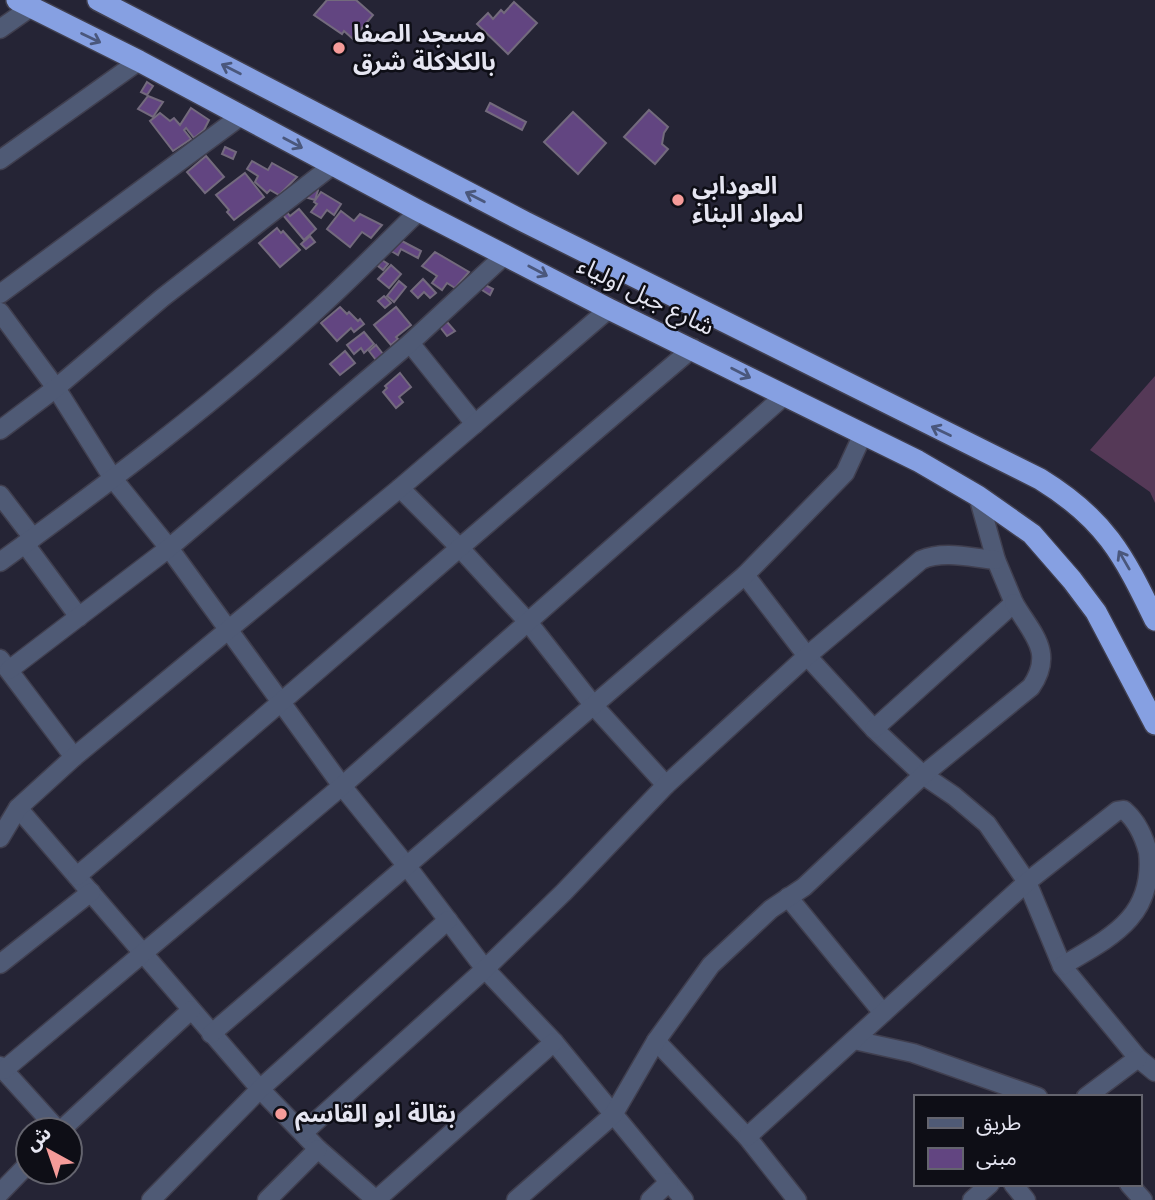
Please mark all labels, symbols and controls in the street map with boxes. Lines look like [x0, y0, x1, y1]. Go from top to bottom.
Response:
place label: مسجد الصفا بالكلاكلة شرق [353, 20, 496, 76]
one-way arrow [80, 31, 101, 45]
marker: مسجد الصفا بالكلاكلة شرق [331, 40, 347, 56]
one-way arrow [221, 61, 241, 75]
one-way arrow [282, 137, 302, 151]
place label: العودابي لمواد البناء [692, 172, 803, 228]
one-way arrow [466, 190, 486, 204]
marker: العودابي لمواد البناء [670, 192, 686, 208]
street label: شارع جبل اولياء [572, 251, 719, 344]
one-way arrow [527, 265, 548, 278]
one-way arrow [730, 367, 751, 381]
one-way arrow [931, 424, 952, 437]
one-way arrow [1117, 550, 1131, 570]
legend [914, 1095, 1141, 1186]
place label: بقالة ابو القاسم [295, 1100, 456, 1131]
marker: بقالة ابو القاسم [273, 1106, 289, 1122]
text: طريق [976, 1111, 1021, 1136]
north arrow [14, 1116, 84, 1186]
text: ش [22, 1122, 55, 1155]
text: مبنى [976, 1146, 1017, 1170]

